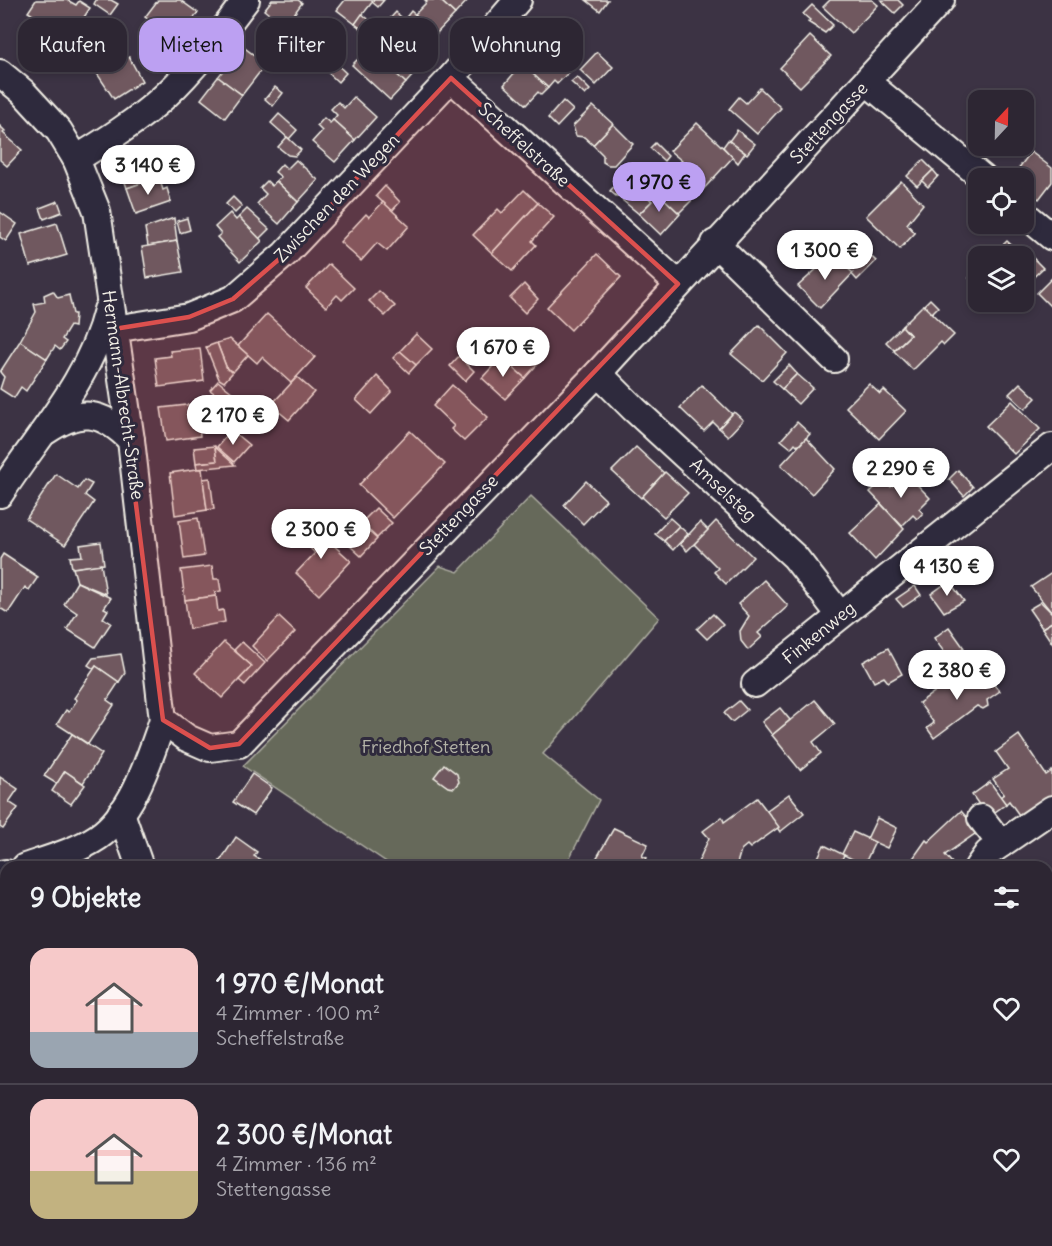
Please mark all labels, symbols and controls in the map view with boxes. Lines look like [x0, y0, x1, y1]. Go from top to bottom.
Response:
chip: Kaufen [18, 18, 127, 72]
chip: Mieten [139, 18, 244, 72]
chip: Filter [256, 18, 346, 72]
chip: Neu [358, 18, 438, 72]
chip: Wohnung [450, 18, 583, 72]
street label: Stettengasse [785, 77, 872, 168]
north arrow [968, 90, 1034, 156]
map controls [968, 90, 1034, 312]
street label: Scheffelstraße [474, 97, 575, 192]
street label: Zwischen den Wegen [269, 128, 404, 267]
pin: 3 140 € [93, 145, 203, 196]
text: 3 140 € [115, 152, 181, 177]
pin: 1 970 € [604, 162, 714, 213]
button: locate [968, 168, 1034, 234]
text: 1 970 € [627, 169, 691, 194]
pin: 1 300 € [770, 230, 880, 281]
text: 1 300 € [791, 237, 859, 262]
button: layers [968, 246, 1034, 312]
street label: Hermann-Albrecht-Straße [97, 289, 150, 501]
pin: 1 670 € [448, 327, 558, 378]
text: 1 670 € [471, 334, 535, 359]
pin: 2 170 € [178, 395, 288, 446]
text: 2 170 € [201, 402, 265, 427]
pin: 2 290 € [846, 448, 956, 499]
street label: Amselsteg [685, 453, 762, 526]
text: 2 290 € [867, 455, 935, 480]
street label: Stettengasse [414, 469, 503, 560]
pin: 2 300 € [266, 509, 376, 560]
text: 2 300 € [285, 516, 357, 541]
pin: 4 130 € [892, 546, 1002, 597]
text: 4 130 € [914, 553, 980, 578]
street label: Finkenweg [777, 596, 860, 669]
pin: 2 380 € [902, 650, 1012, 701]
text: 2 380 € [922, 657, 992, 682]
park label: Friedhof Stetten [362, 735, 491, 758]
text: 9 Objekte [30, 881, 141, 914]
icon: filters [990, 881, 1023, 914]
text: 1 970 €/Monat [216, 967, 384, 1000]
icon: home [78, 972, 150, 1044]
icon: heart [990, 992, 1023, 1025]
text: 4 Zimmer · 100 m² [216, 1000, 380, 1025]
text: Scheffelstraße [216, 1025, 344, 1050]
text: 2 300 €/Monat [216, 1118, 392, 1151]
icon: home [78, 1123, 150, 1195]
icon: heart [990, 1143, 1023, 1176]
text: 4 Zimmer · 136 m² [216, 1151, 377, 1176]
text: Stettengasse [216, 1176, 331, 1201]

